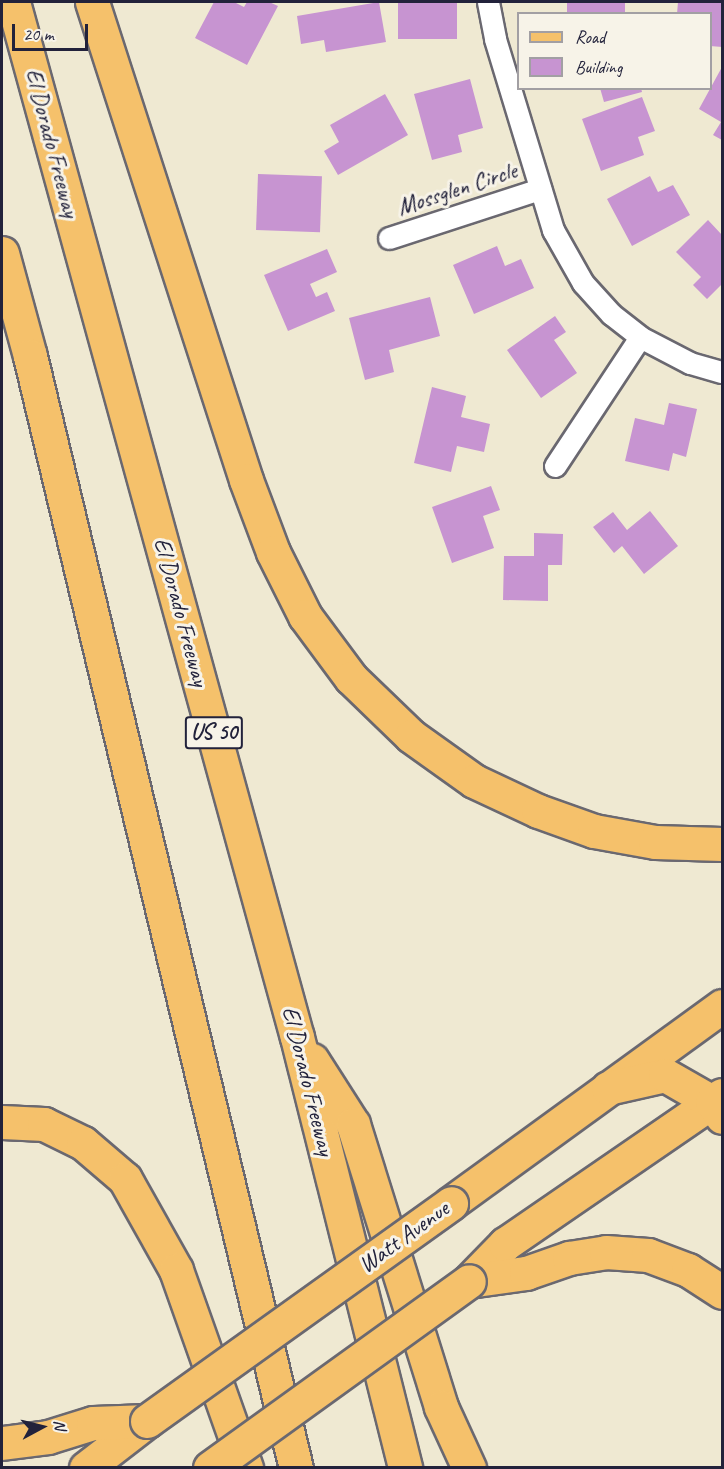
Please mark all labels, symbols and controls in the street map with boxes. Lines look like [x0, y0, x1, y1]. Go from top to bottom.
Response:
scale bar [15, 12, 92, 50]
legend [517, 12, 712, 90]
text: 20 m [23, 23, 54, 45]
text: Road [575, 26, 605, 48]
text: Building [575, 56, 622, 78]
street label: El Dorado Freeway [18, 66, 86, 220]
street label: Mossglen Circle [394, 156, 520, 222]
street label: El Dorado Freeway [147, 535, 215, 689]
road number: US 50 [184, 714, 244, 752]
street label: El Dorado Freeway [276, 1004, 340, 1158]
street label: Watt Avenue [353, 1195, 455, 1279]
north arrow [12, 1397, 72, 1457]
text: N [49, 1419, 70, 1431]

